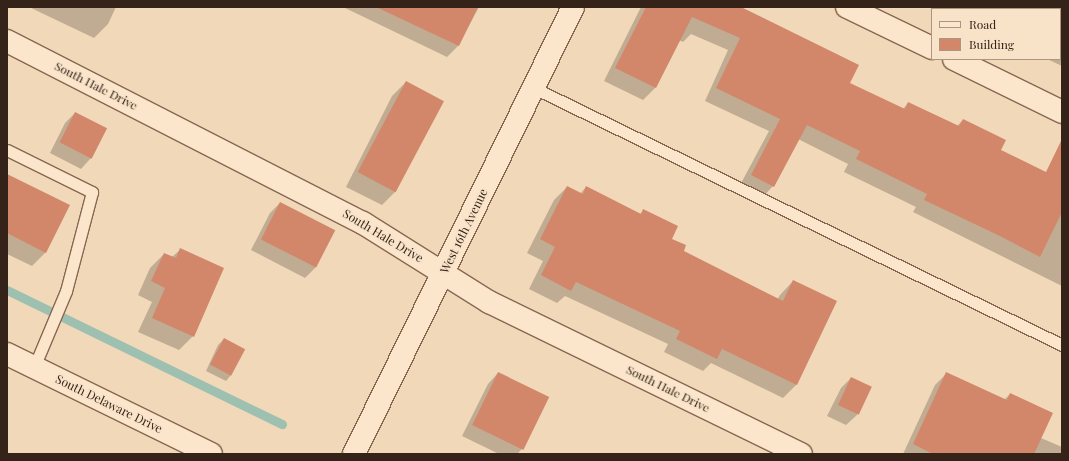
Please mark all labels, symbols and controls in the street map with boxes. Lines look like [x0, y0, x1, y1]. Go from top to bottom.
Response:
legend [931, 8, 1061, 60]
text: Road [969, 16, 996, 32]
text: Building [969, 36, 1014, 52]
street label: South Hale Drive [52, 59, 140, 113]
street label: West 16th Avenue [437, 186, 491, 276]
street label: South Hale Drive [340, 206, 426, 266]
street label: South Hale Drive [624, 363, 712, 415]
street label: South Delaware Drive [53, 372, 165, 436]

